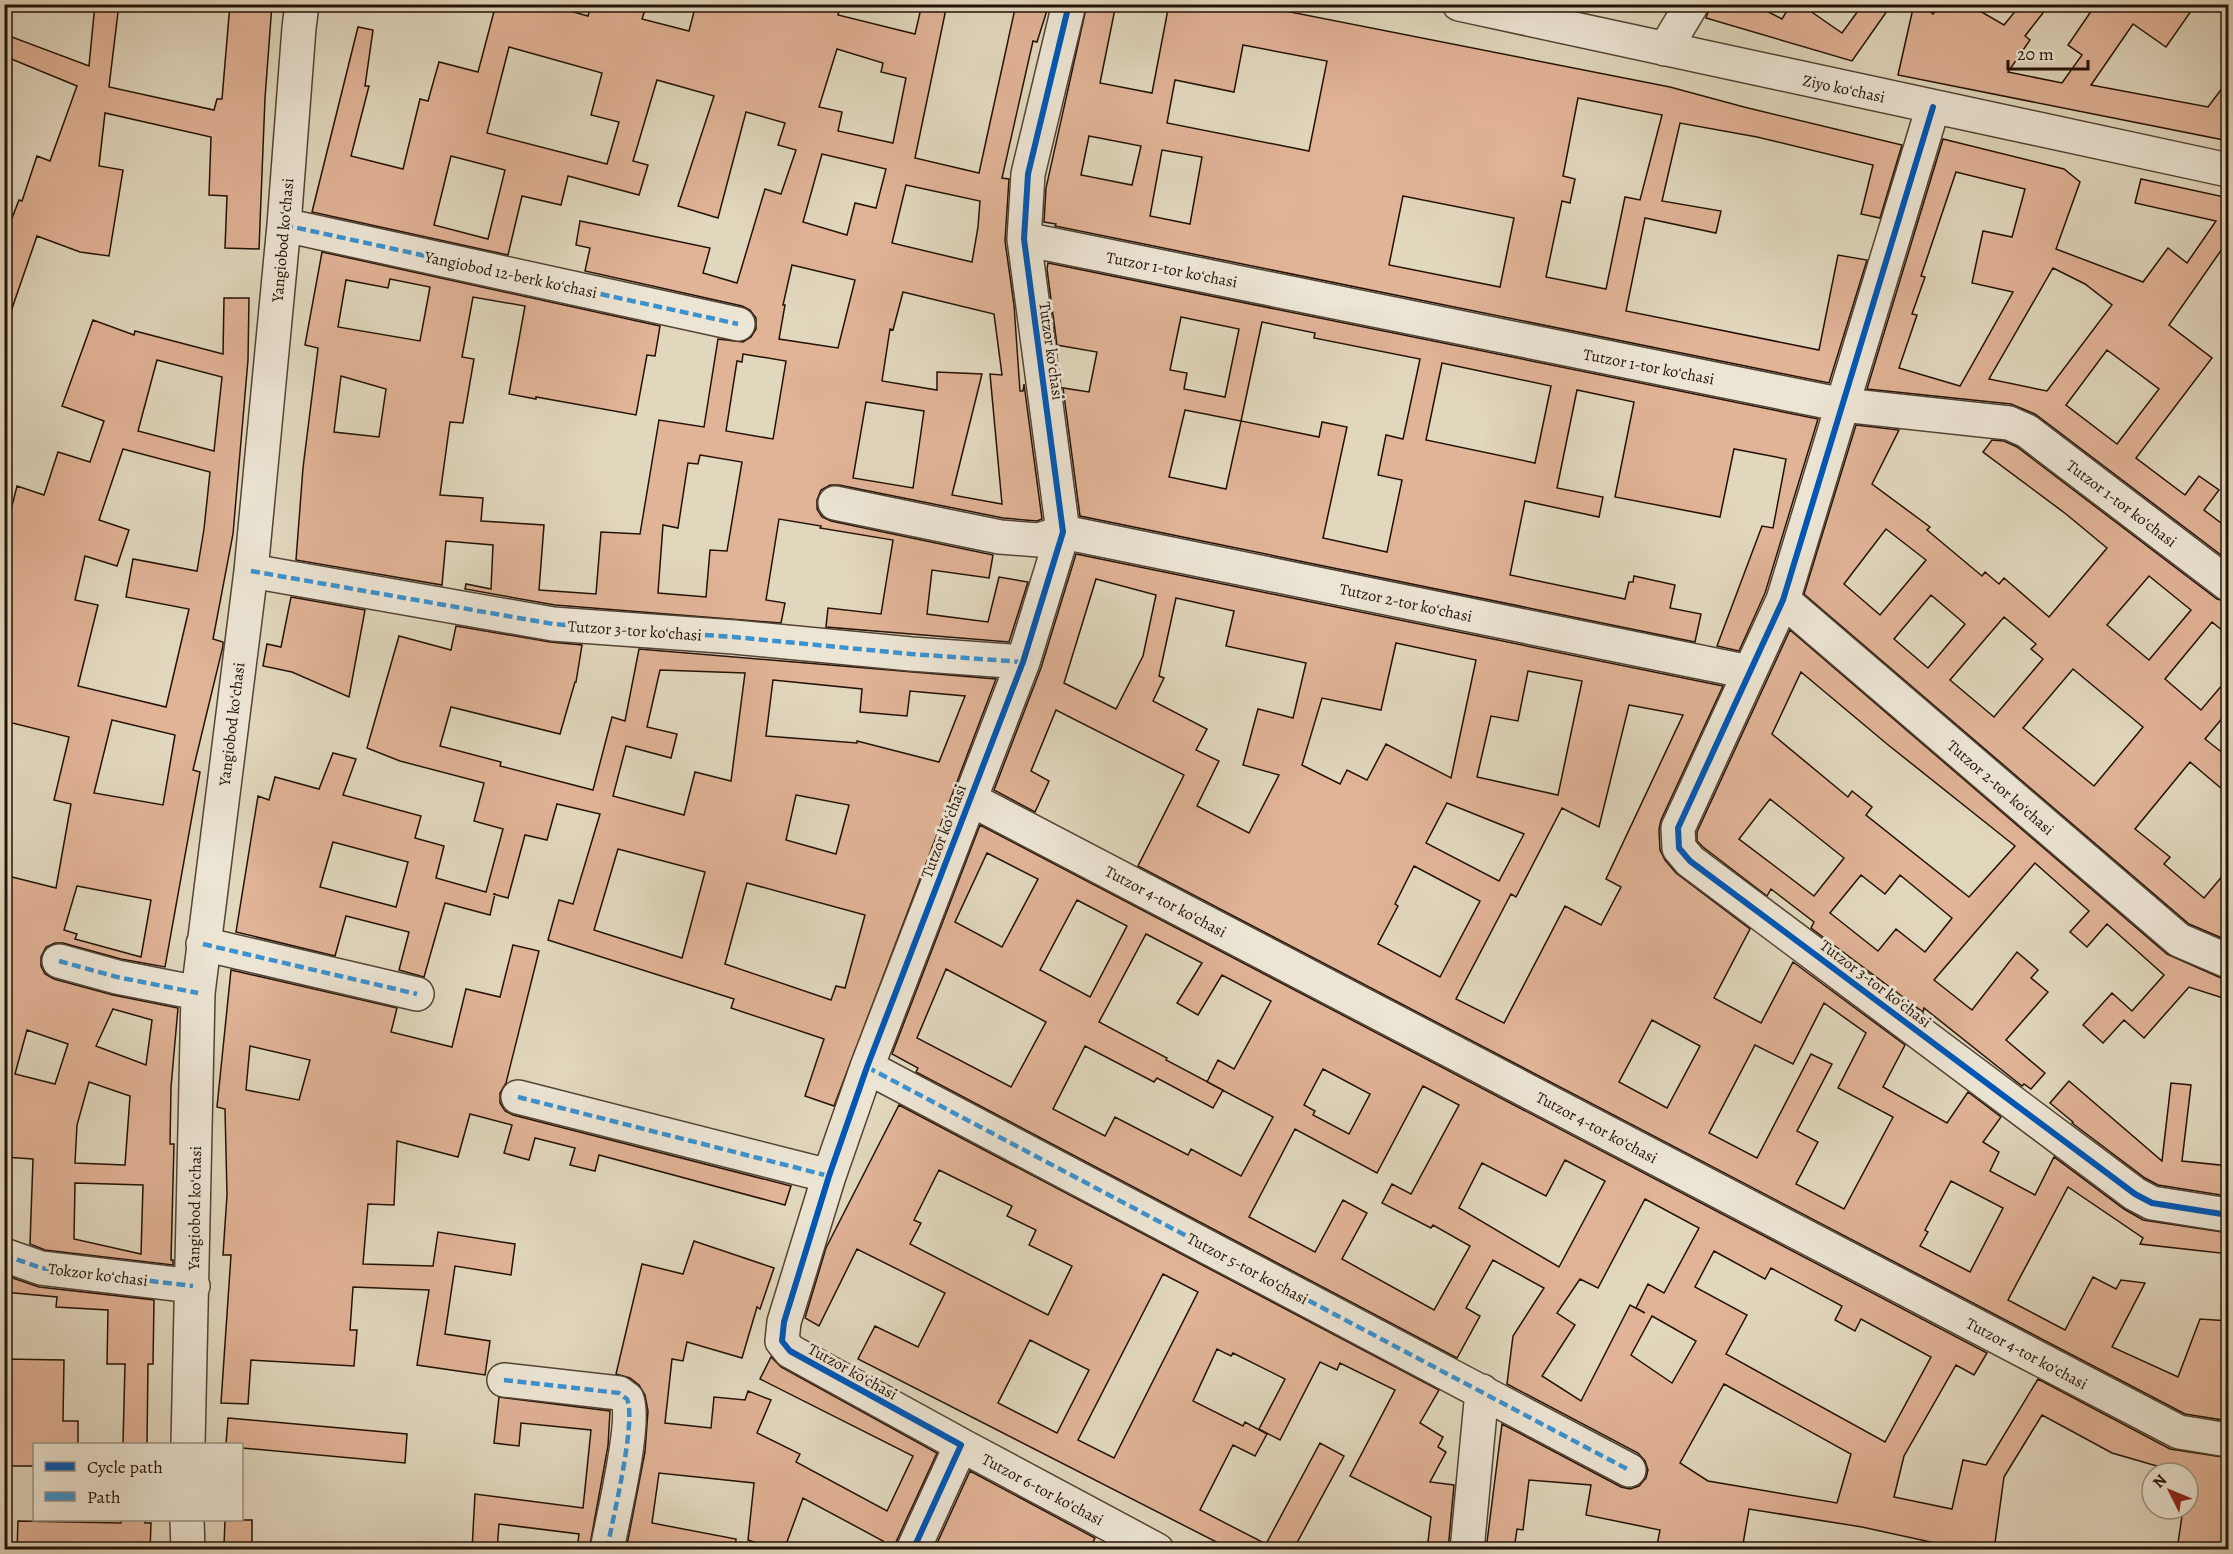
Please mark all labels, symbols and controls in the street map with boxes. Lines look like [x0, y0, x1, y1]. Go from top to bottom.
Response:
scale bar [2008, 33, 2088, 71]
text: 20 m [2017, 42, 2054, 66]
street label: Ziyo koʻchasi [1801, 70, 1887, 108]
street label: Yangiobod koʻchasi [267, 177, 299, 304]
street label: Yangiobod 12-berk koʻchasi [421, 246, 599, 304]
street label: Tutzor 1-tor koʻchasi [1104, 246, 1239, 293]
street label: Tutzor koʻchasi [1033, 301, 1069, 402]
street label: Tutzor 1-tor koʻchasi [1581, 343, 1716, 390]
street label: Tutzor 1-tor koʻchasi [2062, 455, 2181, 553]
street label: Tutzor 2-tor koʻchasi [1337, 578, 1474, 628]
street label: Tutzor 3-tor koʻchasi [567, 615, 703, 647]
street label: Yangiobod koʻchasi [213, 661, 250, 788]
street label: Tutzor 2-tor koʻchasi [1942, 735, 2059, 840]
street label: Tutzor koʻchasi [916, 781, 972, 881]
street label: Tutzor 4-tor koʻchasi [1101, 861, 1230, 943]
street label: Tutzor 3-tor koʻchasi [1815, 935, 1936, 1033]
street label: Tutzor 4-tor koʻchasi [1532, 1087, 1661, 1169]
street label: Yangiobod koʻchasi [183, 1146, 207, 1271]
street label: Tutzor 5-tor koʻchasi [1183, 1228, 1312, 1310]
street label: Tokzor koʻchasi [47, 1258, 149, 1292]
street label: Tutzor 4-tor koʻchasi [1962, 1313, 2091, 1395]
street label: Tutzor koʻchasi [804, 1338, 901, 1405]
legend [33, 1443, 243, 1521]
street label: Tutzor 6-tor koʻchasi [978, 1448, 1107, 1531]
text: Cycle path [87, 1455, 163, 1479]
north arrow [2140, 1461, 2200, 1521]
text: N [2148, 1469, 2172, 1493]
text: Path [87, 1485, 121, 1509]

